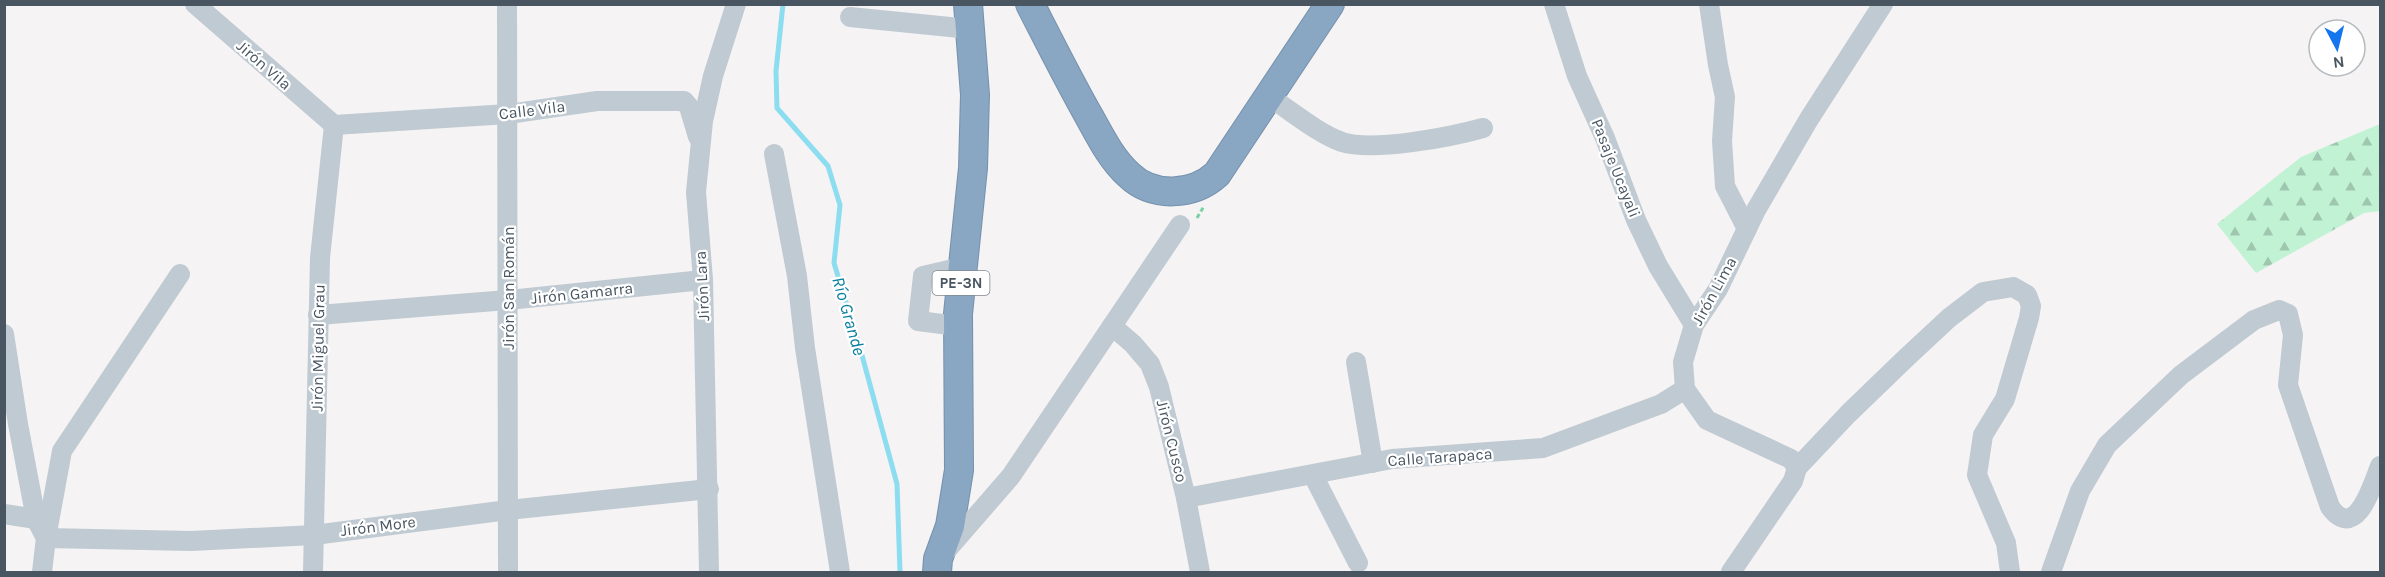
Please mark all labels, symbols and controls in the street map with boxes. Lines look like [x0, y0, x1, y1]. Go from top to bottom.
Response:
north arrow [2307, 18, 2367, 78]
street label: Jirón Vila [233, 36, 295, 94]
text: N [2332, 52, 2346, 73]
street label: Calle Vila [498, 97, 566, 123]
street label: Pasaje Ucayali [1588, 116, 1644, 220]
street label: Jirón San Román [499, 226, 518, 350]
street label: Jirón Lara [691, 251, 713, 321]
street label: Jirón Lima [1687, 253, 1741, 329]
road number: PE-3N [932, 271, 990, 295]
water label: Río Grande [827, 274, 871, 358]
street label: Jirón Gamarra [530, 278, 634, 308]
street label: Jirón Miguel Grau [307, 284, 329, 412]
street label: Jirón Cusco [1153, 398, 1191, 484]
street label: Calle Tarapaca [1387, 444, 1493, 470]
street label: Jirón More [339, 512, 417, 540]

